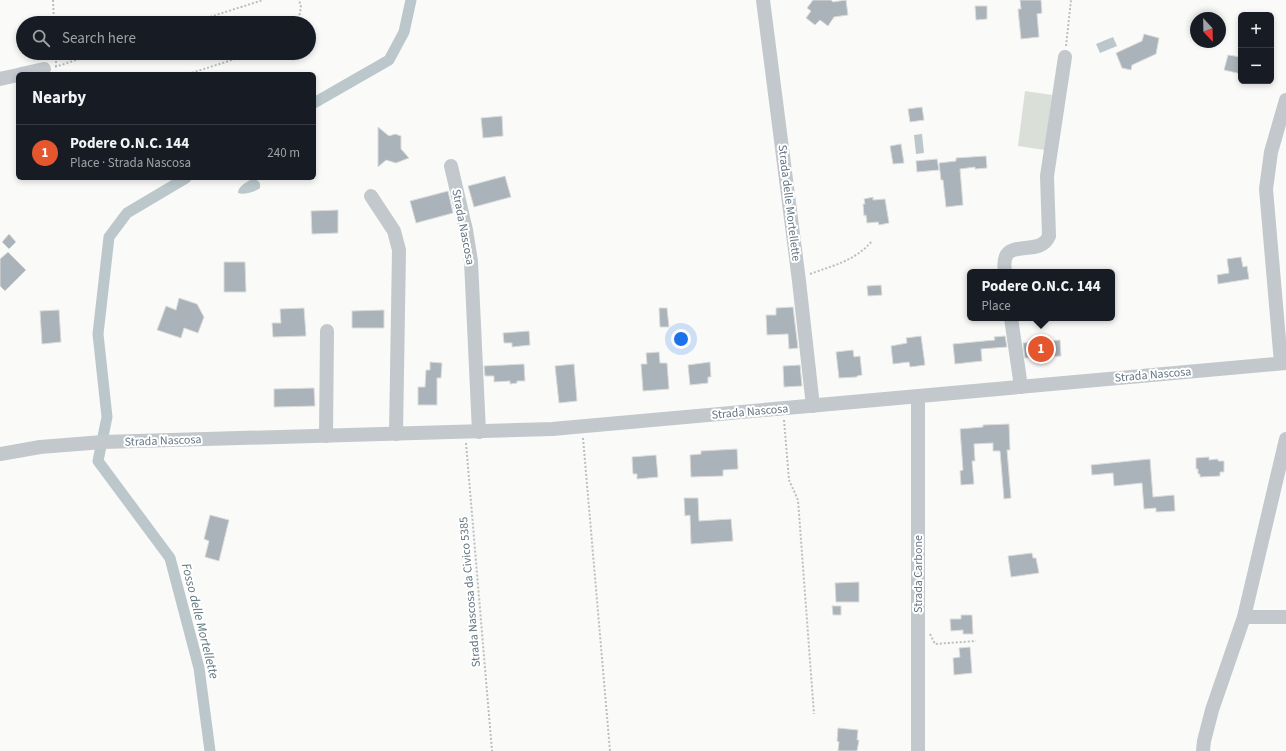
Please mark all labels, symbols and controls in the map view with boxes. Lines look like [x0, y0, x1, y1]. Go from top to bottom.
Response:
north arrow [1190, 12, 1226, 48]
map controls [1238, 12, 1274, 84]
button: + [1238, 12, 1274, 48]
search box [16, 16, 316, 60]
icon: search [30, 27, 52, 49]
text: Search here [62, 28, 136, 49]
button: − [1238, 48, 1274, 84]
text: Nearby [32, 86, 86, 110]
text: Podere O.N.C. 144 [70, 133, 189, 154]
text: 1 [42, 144, 48, 162]
text: 240 m [267, 144, 300, 162]
street label: Strada delle Mortellette [773, 144, 805, 262]
text: Place · Strada Nascosa [70, 154, 191, 172]
street label: Strada Nascosa [447, 188, 479, 266]
popup [967, 269, 1115, 321]
text: Podere O.N.C. 144 [981, 276, 1101, 297]
text: Place [981, 297, 1011, 315]
your location [671, 329, 691, 349]
pin: 1 [1028, 334, 1054, 364]
street label: Strada Nascosa [1114, 363, 1192, 387]
street label: Strada Nascosa [711, 400, 789, 424]
street label: Strada Nascosa [124, 431, 202, 451]
street label: Strada Nascosa da Civico 5385 [455, 516, 485, 668]
street label: Strada Carbone [910, 535, 927, 613]
water label: Fosso delle Mortellette [177, 561, 223, 681]

